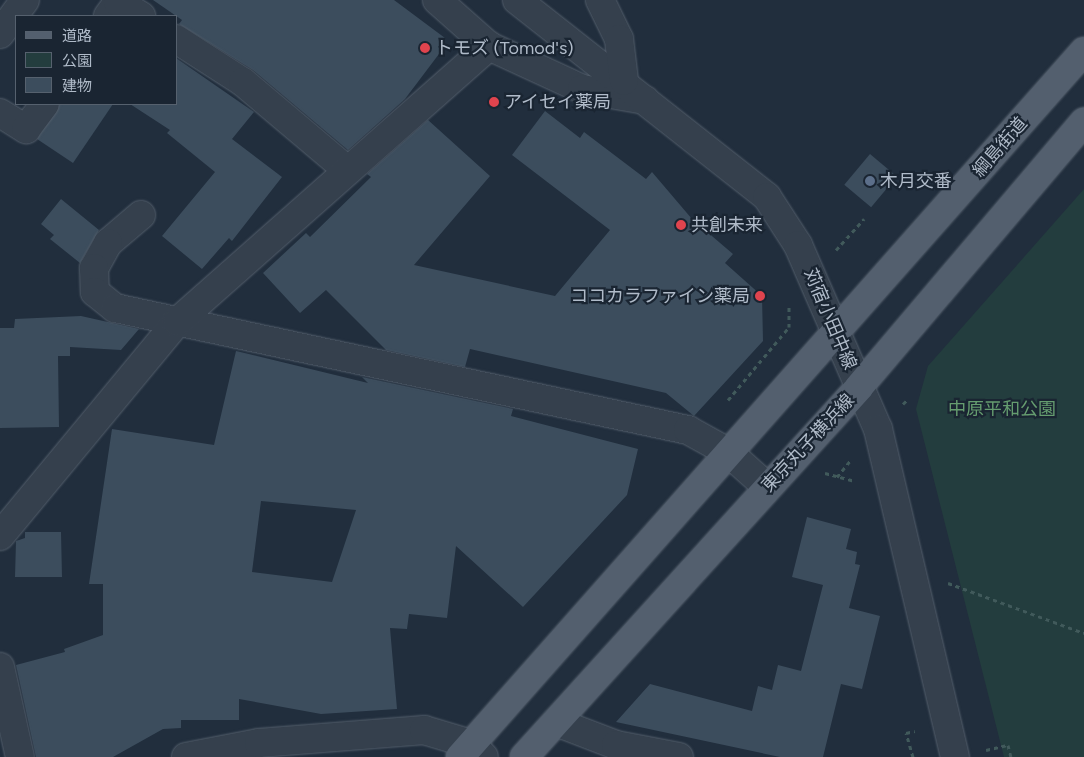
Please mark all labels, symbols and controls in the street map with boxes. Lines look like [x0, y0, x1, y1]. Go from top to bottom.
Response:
legend [15, 15, 178, 105]
text: 道路 [62, 27, 92, 45]
place label: トモズ (Tomod's) [435, 37, 574, 59]
marker: トモズ (Tomod's) [419, 42, 431, 54]
text: 公園 [62, 52, 92, 70]
text: 建物 [62, 77, 92, 95]
place label: アイセイ薬局 [504, 91, 612, 113]
marker: アイセイ薬局 [488, 96, 500, 108]
street label: 綱島街道 [968, 113, 1032, 181]
place label: 木月交番 [880, 170, 952, 192]
marker: 木月交番 [864, 175, 876, 187]
place label: 共創未来 [691, 214, 763, 236]
marker: 共創未来 [675, 219, 687, 231]
street label: 苅宿小田中線 [799, 265, 861, 373]
place label: ココカラファイン薬局 [570, 285, 750, 307]
marker: ココカラファイン薬局 [754, 290, 766, 302]
street label: 東京丸子横浜線 [757, 390, 859, 496]
park label: 中原平和公園 [948, 398, 1056, 420]

